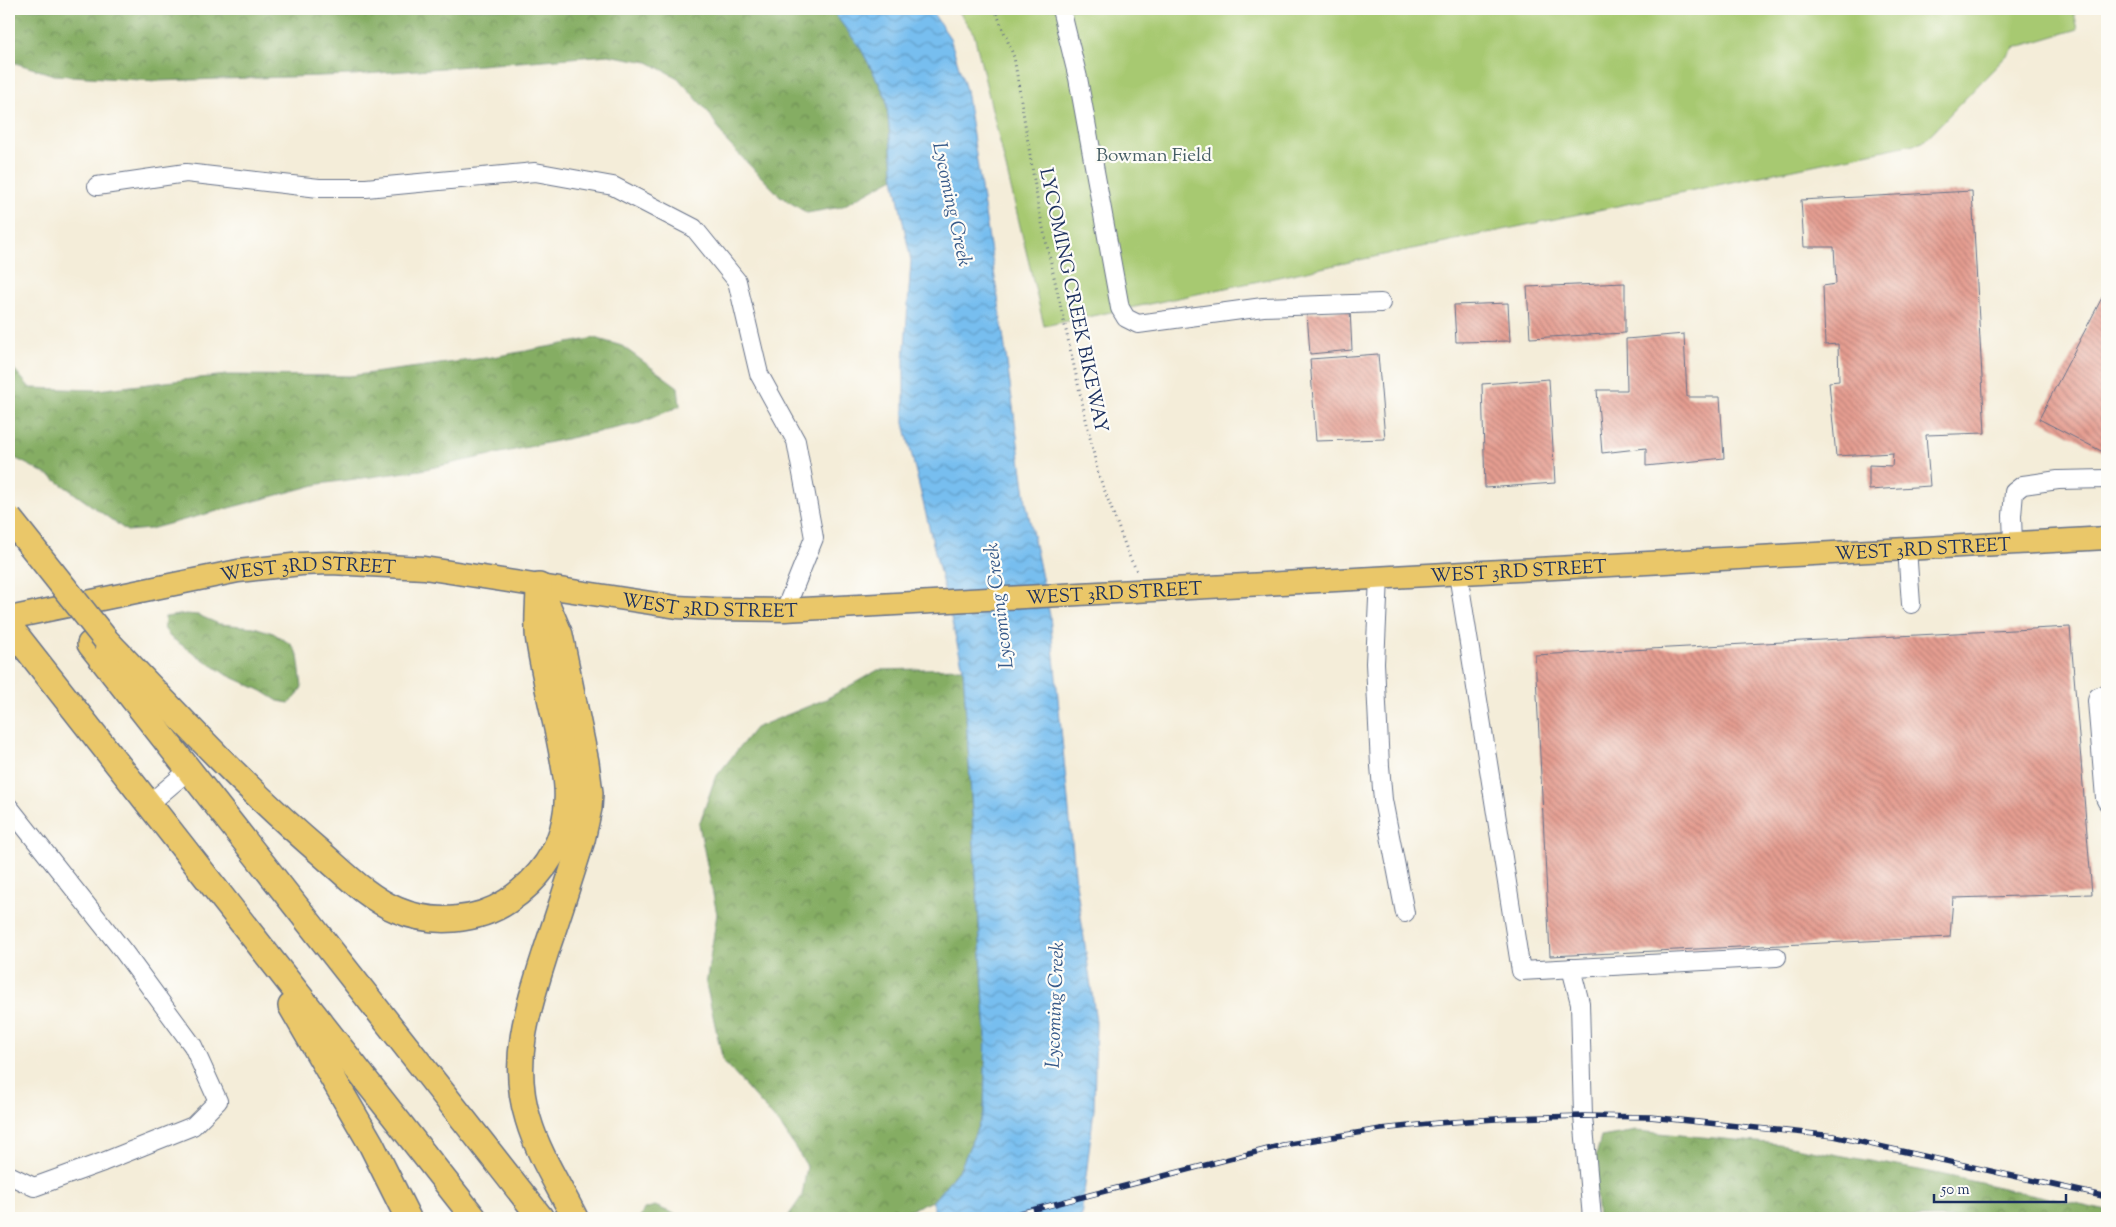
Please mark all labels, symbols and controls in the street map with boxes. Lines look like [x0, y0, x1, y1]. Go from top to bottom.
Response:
water label: Lycoming Creek [923, 140, 978, 269]
park label: Bowman Field [1096, 143, 1212, 170]
street label: LYCOMING CREEK BIKEWAY [1031, 166, 1114, 436]
street label: WEST 3RD STREET [1834, 532, 2012, 569]
water label: Lycoming Creek [978, 541, 1023, 670]
street label: WEST 3RD STREET [218, 552, 397, 590]
street label: WEST 3RD STREET [1430, 554, 1608, 591]
street label: WEST 3RD STREET [1025, 576, 1203, 613]
street label: WEST 3RD STREET [620, 588, 799, 626]
water label: Lycoming Creek [1040, 941, 1073, 1069]
scale bar [1934, 1172, 2066, 1204]
text: 50 m [1940, 1180, 1970, 1201]

